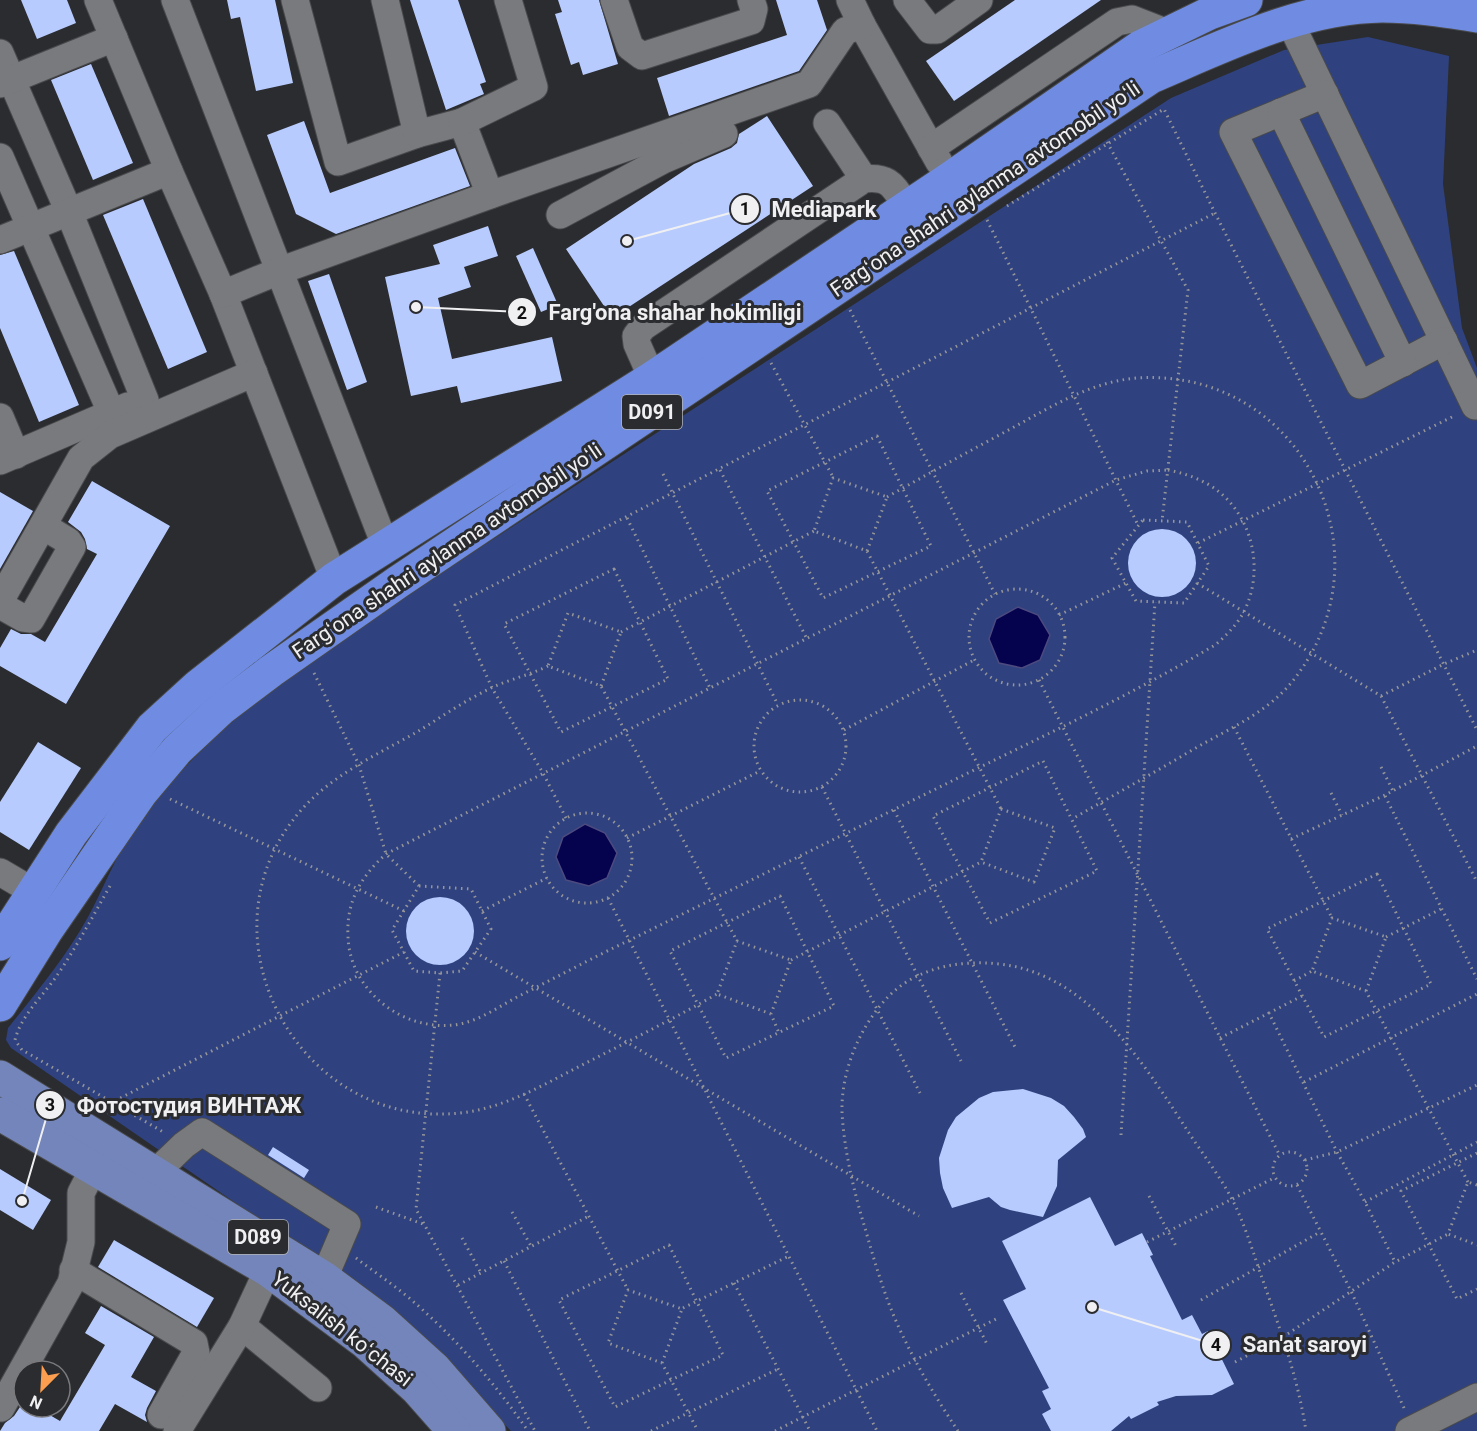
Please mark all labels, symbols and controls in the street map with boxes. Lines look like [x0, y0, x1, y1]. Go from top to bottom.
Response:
street label: Fargʻona shahri aylanma avtomobil yoʻli [826, 76, 1144, 302]
callout: Mediapark [730, 189, 889, 229]
text: Mediapark [771, 197, 877, 222]
text: 1 [740, 198, 750, 219]
callout: Farg'ona shahar hokimligi [507, 292, 814, 332]
text: Farg'ona shahar hokimligi [549, 300, 802, 325]
text: 2 [517, 302, 527, 323]
road number: D091 [622, 395, 682, 429]
street label: Fargʻona shahri aylanma avtomobil yoʻli [288, 438, 606, 664]
callout: Фотостудия ВИНТАЖ [35, 1085, 313, 1125]
text: Фотостудия ВИНТАЖ [77, 1093, 301, 1118]
text: 3 [45, 1094, 55, 1115]
road number: D089 [228, 1220, 288, 1254]
street label: Yuksalish koʻchasi [267, 1267, 417, 1391]
callout: San'at saroyi [1201, 1325, 1379, 1365]
text: San'at saroyi [1243, 1332, 1367, 1357]
text: 4 [1211, 1334, 1221, 1355]
north arrow [12, 1359, 72, 1419]
text: N [27, 1391, 45, 1413]

